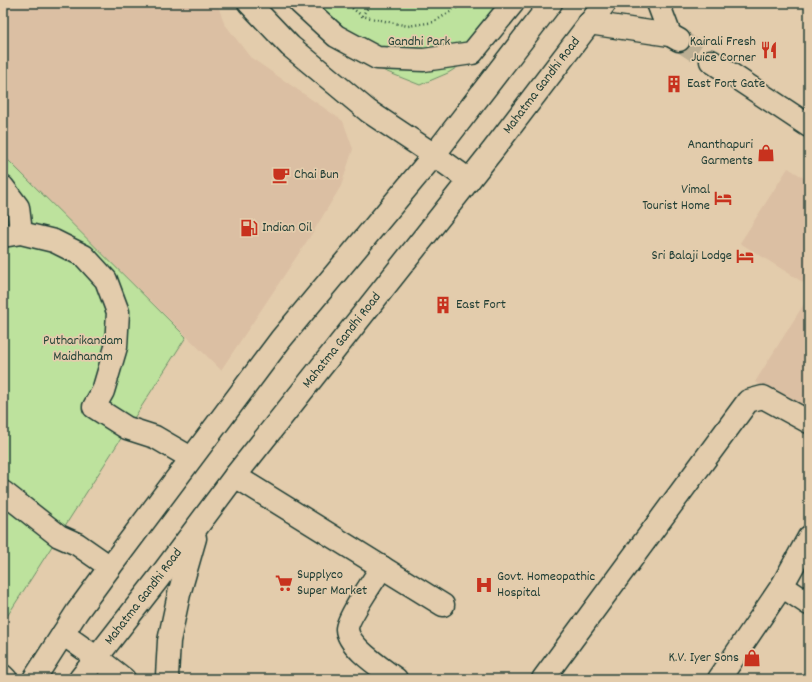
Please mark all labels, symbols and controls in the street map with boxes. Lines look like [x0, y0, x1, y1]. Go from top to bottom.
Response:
park label: Gandhi Park [388, 32, 451, 52]
place label: Kairali Fresh Juice Corner [690, 32, 757, 68]
street label: Mahatma Gandhi Road [498, 33, 586, 138]
restaurant icon: Kairali Fresh Juice Corner [759, 40, 779, 60]
building icon: East Fort Gate [664, 74, 684, 94]
place label: East Fort Gate [687, 74, 765, 94]
place label: Ananthapuri Garments [687, 135, 753, 171]
shop icon: Ananthapuri Garments [756, 143, 776, 163]
cafe icon: Chai Bun [271, 165, 291, 185]
place label: Chai Bun [294, 165, 339, 185]
place label: Vimal Tourist Home [642, 180, 711, 216]
hotel icon: Vimal Tourist Home [713, 188, 733, 208]
fuel station icon: Indian Oil [239, 218, 259, 238]
place label: Indian Oil [262, 218, 313, 238]
place label: Sri Balaji Lodge [652, 246, 732, 266]
hotel icon: Sri Balaji Lodge [735, 246, 755, 266]
street label: Mahatma Gandhi Road [298, 288, 386, 393]
building icon: East Fort [433, 295, 453, 315]
place label: East Fort [456, 295, 506, 315]
park label: Putharikandam Maidhanam [43, 331, 123, 367]
street label: Mahatma Gandhi Road [100, 544, 188, 649]
place label: Supplyco Super Market [297, 565, 367, 601]
place label: Govt. Homeopathic Hospital [497, 567, 595, 603]
supermarket icon: Supplyco Super Market [274, 573, 294, 593]
hospital icon: Govt. Homeopathic Hospital [474, 575, 494, 595]
place label: K.V. Iyer Sons [669, 648, 739, 668]
shop icon: K.V. Iyer Sons [742, 648, 762, 668]

